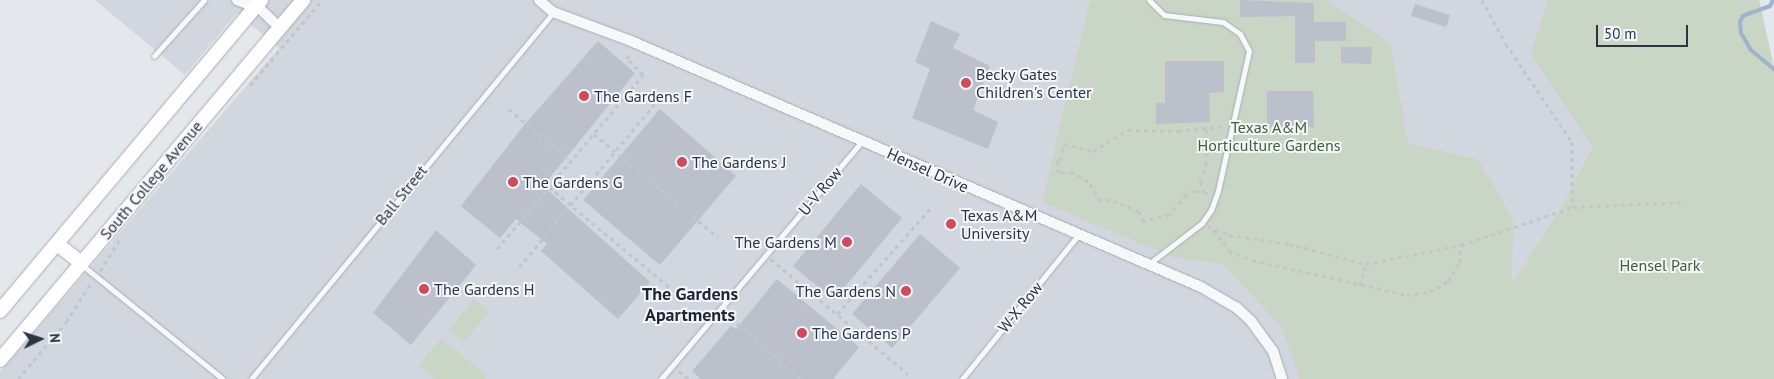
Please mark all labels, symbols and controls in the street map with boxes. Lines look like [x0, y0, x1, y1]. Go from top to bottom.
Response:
scale bar [1599, 15, 1692, 47]
text: 50 m [1604, 24, 1637, 43]
place label: Becky Gates Children's Center [976, 64, 1092, 102]
marker: Becky Gates Children's Center [960, 77, 972, 89]
place label: The Gardens F [594, 86, 692, 106]
marker: The Gardens F [578, 90, 590, 102]
street label: South College Avenue [96, 117, 206, 243]
park label: Texas A&M Horticulture Gardens [1198, 117, 1340, 155]
street label: Hensel Drive [884, 143, 972, 197]
place label: The Gardens J [692, 152, 786, 172]
marker: The Gardens J [676, 156, 688, 168]
street label: Ball Street [371, 161, 431, 229]
street label: U-V Row [794, 163, 846, 219]
place label: The Gardens G [523, 172, 622, 192]
marker: The Gardens G [507, 176, 519, 188]
place label: Texas A&M University [961, 205, 1038, 243]
marker: Texas A&M University [945, 218, 957, 230]
place label: The Gardens M [735, 232, 837, 252]
marker: The Gardens M [841, 236, 853, 248]
park label: Hensel Park [1620, 255, 1700, 275]
street label: W-X Row [994, 277, 1046, 337]
place label: The Gardens H [434, 279, 534, 299]
place label: The Gardens N [796, 281, 896, 301]
marker: The Gardens H [418, 283, 430, 295]
district label: The Gardens Apartments [642, 284, 738, 326]
marker: The Gardens N [900, 285, 912, 297]
north arrow [15, 314, 65, 364]
place label: The Gardens P [812, 323, 911, 343]
marker: The Gardens P [796, 327, 808, 339]
text: N [46, 333, 64, 343]

